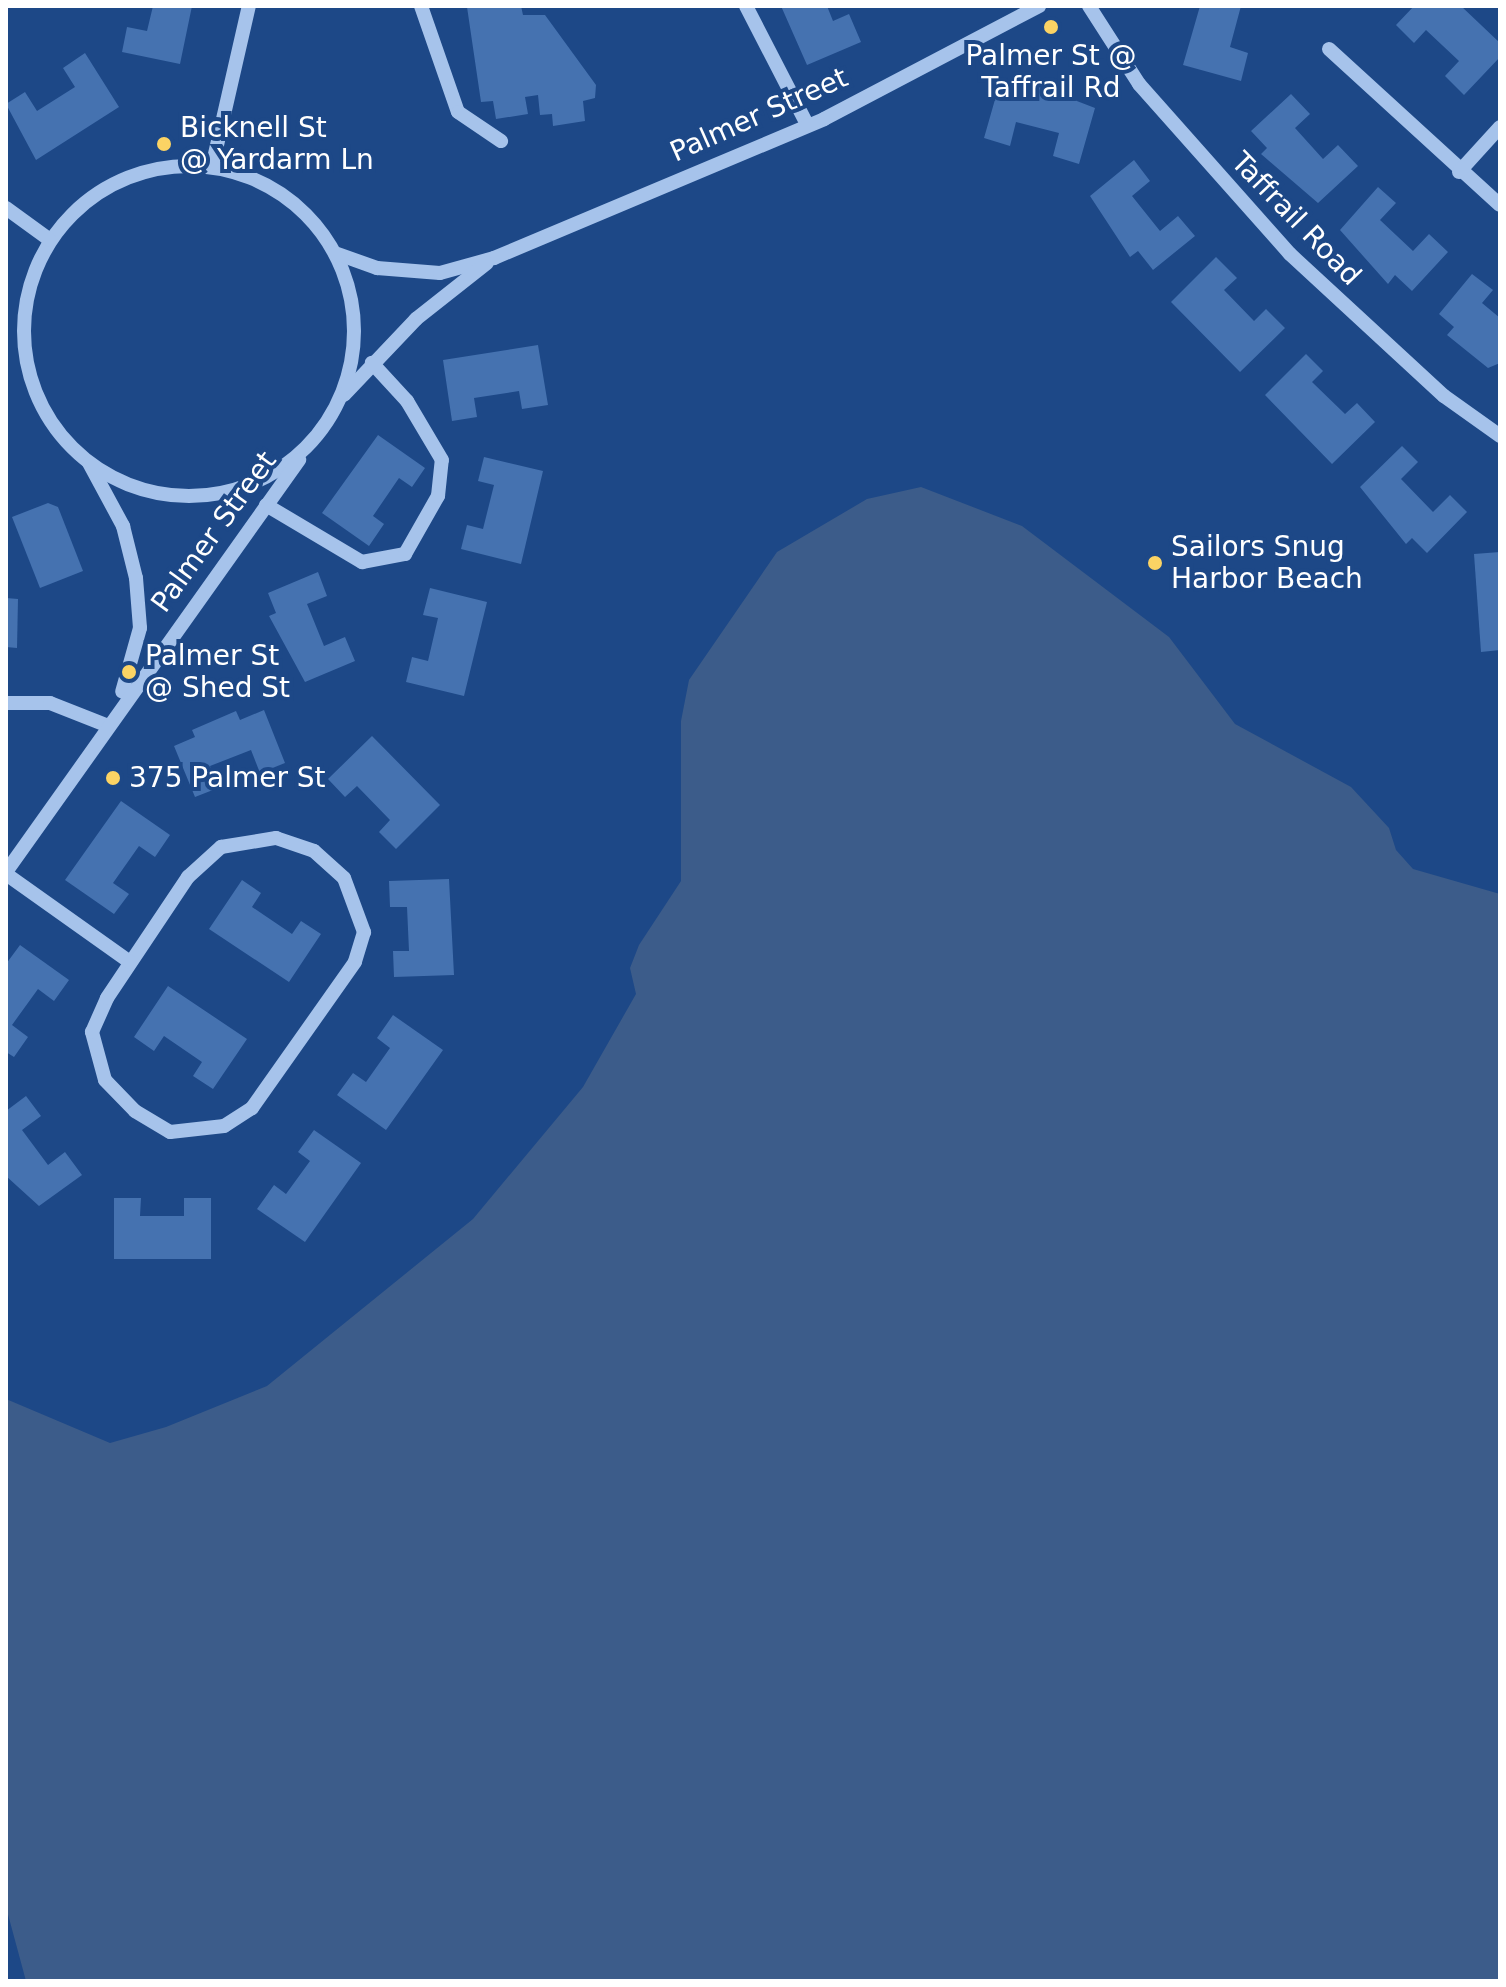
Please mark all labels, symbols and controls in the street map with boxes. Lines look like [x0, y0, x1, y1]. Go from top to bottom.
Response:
marker: Palmer St @ Taffrail Rd [1042, 18, 1060, 36]
place label: Palmer St @ Taffrail Rd [965, 39, 1137, 105]
street label: Palmer Street [665, 61, 853, 169]
place label: Bicknell St @ Yardarm Ln [180, 111, 374, 177]
marker: Bicknell St @ Yardarm Ln [155, 135, 173, 153]
street label: Taffrail Road [1224, 145, 1368, 293]
street label: Palmer Street [144, 445, 284, 619]
place label: Sailors Snug Harbor Beach [1171, 530, 1363, 596]
marker: Sailors Snug Harbor Beach [1146, 554, 1164, 572]
place label: Palmer St @ Shed St [145, 639, 290, 705]
marker: Palmer St @ Shed St [120, 663, 138, 681]
place label: 375 Palmer St [129, 761, 326, 795]
marker: 375 Palmer St [104, 769, 122, 787]

